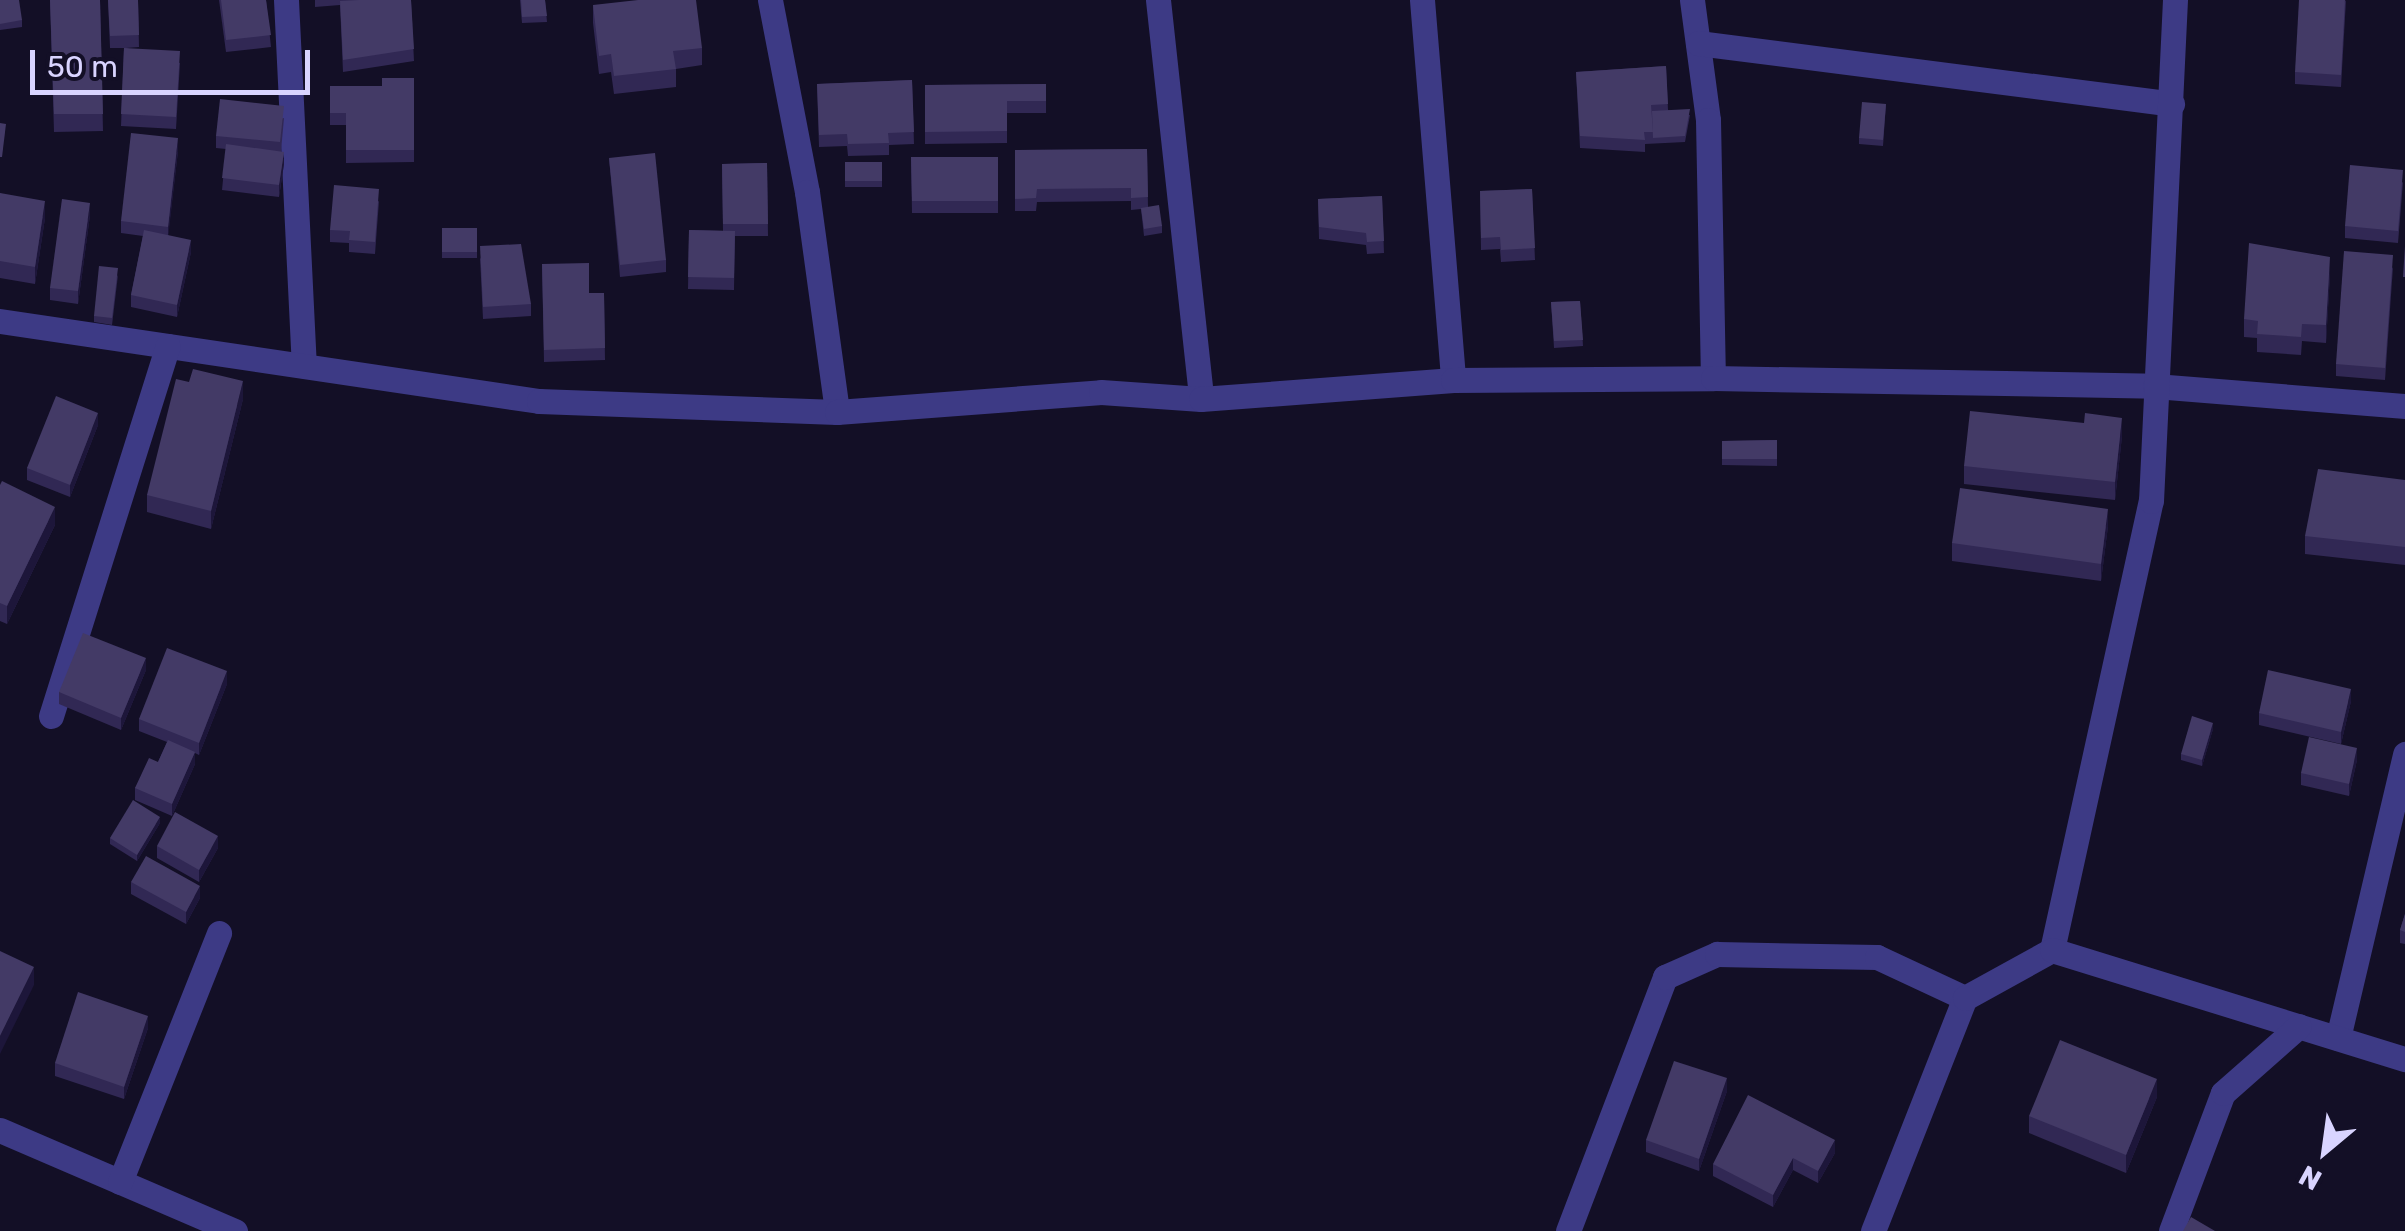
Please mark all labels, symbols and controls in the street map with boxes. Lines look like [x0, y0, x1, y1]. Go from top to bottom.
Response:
scale bar [35, 30, 315, 92]
text: 50 m [47, 49, 118, 85]
north arrow [2275, 1101, 2375, 1201]
text: N [2293, 1158, 2327, 1197]

